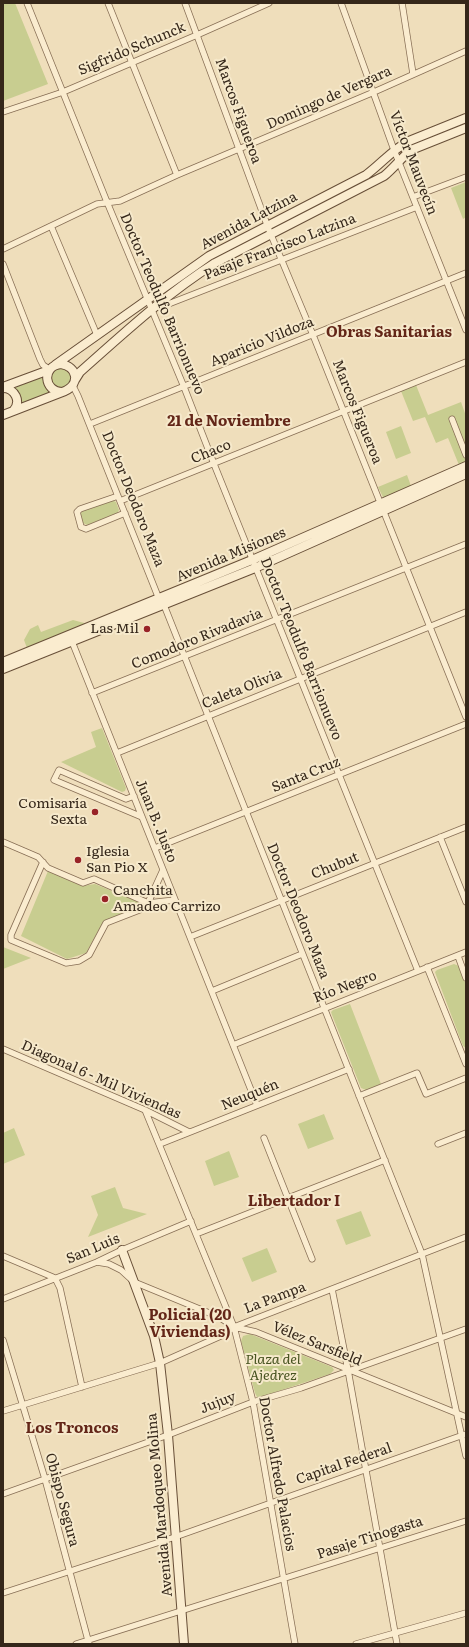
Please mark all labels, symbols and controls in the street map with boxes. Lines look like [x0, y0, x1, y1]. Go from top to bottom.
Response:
street label: Sigfrido Schunck [76, 19, 188, 79]
street label: Marcos Figueroa [211, 56, 265, 166]
street label: Domingo de Vergara [264, 63, 394, 133]
street label: Víctor Mauvecín [385, 108, 441, 218]
street label: Avenida Latzina [198, 188, 300, 254]
street label: Pasaje Francisco Latzina [202, 210, 358, 284]
street label: Doctor Teodulfo Barrionuevo [116, 211, 208, 397]
street label: Aparicio Vildoza [208, 314, 316, 370]
district label: Obras Sanitarias [326, 324, 452, 342]
street label: Marcos Figueroa [328, 357, 386, 467]
district label: 21 de Noviembre [167, 413, 291, 431]
street label: Doctor Deodoro Maza [98, 429, 168, 569]
street label: Chaco [189, 436, 233, 468]
street label: Avenida Misiones [174, 524, 288, 586]
street label: Doctor Teodulfo Barrionuevo [257, 555, 345, 743]
street label: Comodoro Rivadavia [129, 605, 265, 673]
place label: Las Mil [90, 621, 139, 637]
marker: Las Mil [142, 624, 152, 634]
street label: Caleta Olivia [200, 665, 284, 713]
street label: Santa Cruz [269, 754, 343, 796]
street label: Juan B. Justo [132, 777, 180, 865]
place label: Comisaría Sexta [18, 796, 87, 828]
marker: Comisaría Sexta [90, 807, 100, 817]
street label: Doctor Deodoro Maza [263, 841, 333, 981]
place label: Iglesia San Pio X [86, 844, 148, 876]
street label: Chubut [309, 849, 361, 883]
marker: Iglesia San Pio X [73, 855, 83, 865]
place label: Canchita Amadeo Carrizo [113, 883, 221, 916]
marker: Canchita Amadeo Carrizo [100, 894, 110, 904]
street label: Río Negro [311, 967, 379, 1007]
street label: Diagonal 6 - Mil Viviendas [19, 1037, 183, 1123]
street label: Neuquén [219, 1076, 281, 1114]
district label: Libertador I [248, 1193, 340, 1211]
street label: San Luis [64, 1230, 122, 1268]
street label: La Pampa [242, 1279, 308, 1317]
district label: Policial (20 Viviendas) [148, 1307, 232, 1342]
street label: Vélez Sarsfield [270, 1318, 364, 1370]
park label: Plaza del Ajedrez [245, 1352, 301, 1384]
street label: Jujuy [198, 1389, 238, 1417]
street label: Doctor Alfredo Palacios [255, 1395, 299, 1553]
street label: Avenida Mardoqueo Molina [144, 1412, 176, 1598]
district label: Los Troncos [26, 1420, 118, 1438]
street label: Capital Federal [294, 1440, 394, 1488]
street label: Obispo Segura [41, 1451, 83, 1549]
street label: Pasaje Tinogasta [315, 1513, 425, 1563]

